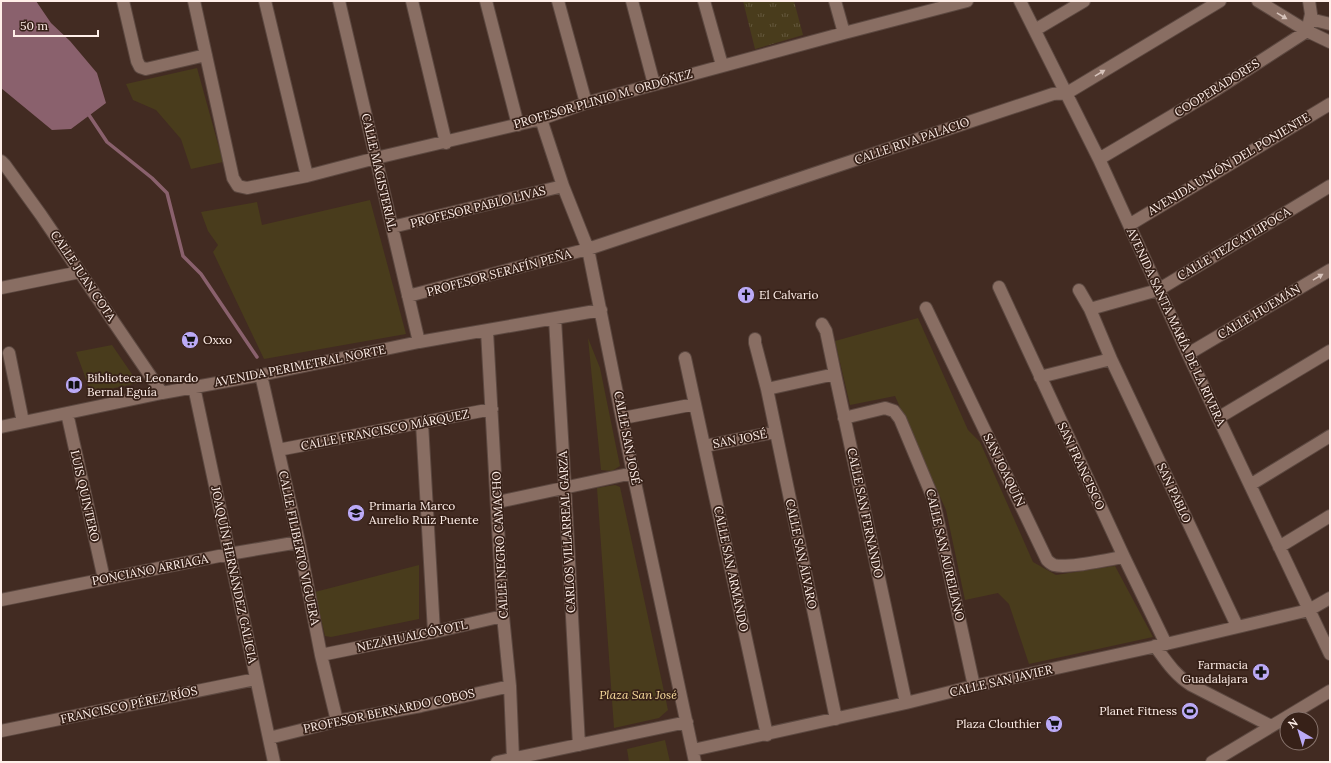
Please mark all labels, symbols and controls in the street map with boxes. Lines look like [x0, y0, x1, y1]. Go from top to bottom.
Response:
scale bar [14, 12, 98, 38]
one-way arrow [1276, 12, 1288, 19]
text: 50 m [20, 18, 48, 33]
street label: COOPERADORES [1171, 55, 1262, 120]
street label: PROFESOR PLINIO M. ORDÓÑEZ [512, 66, 694, 131]
one-way arrow [1094, 70, 1106, 77]
street label: AVENIDA UNIÓN DEL PONIENTE [1144, 109, 1313, 219]
street label: CALLE MAGISTERIAL [359, 112, 400, 232]
street label: CALLE RIVA PALACIO [852, 114, 971, 167]
street label: PROFESOR PABLO LIVAS [409, 182, 547, 231]
street label: CALLE TEZCATLIPOCA [1174, 204, 1293, 283]
street label: AVENIDA SANTA MARÍA DE LA RIVERA [1123, 224, 1229, 429]
street label: CALLE JUAN COTA [48, 228, 120, 324]
street label: PROFESOR SERAFÍN PEÑA [425, 246, 573, 299]
one-way arrow [1312, 273, 1324, 280]
street label: CALLE HUEMÁN [1215, 281, 1303, 342]
church icon: El Calvario [736, 285, 756, 305]
place label: El Calvario [759, 287, 818, 302]
supermarket icon: Oxxo [180, 330, 200, 350]
place label: Oxxo [203, 332, 232, 347]
street label: AVENIDA PERIMETRAL NORTE [212, 342, 387, 390]
place label: Biblioteca Leonardo Bernal Eguía [87, 370, 198, 399]
library icon: Biblioteca Leonardo Bernal Eguía [64, 375, 84, 395]
street label: CALLE SAN JOSÉ [611, 390, 644, 486]
street label: CALLE FRANCISCO MÁRQUEZ [299, 406, 470, 453]
street label: SAN FRANCISCO [1055, 420, 1108, 512]
street label: SAN JOSÉ [712, 426, 768, 451]
street label: SAN JOAQUÍN [980, 431, 1029, 509]
street label: CALLE SAN FERNANDO [844, 446, 887, 579]
street label: LUIS QUINTERO [68, 449, 103, 543]
street label: CARLOS VILLARREAL GARZA [555, 450, 578, 613]
street label: SAN PABLO [1154, 460, 1195, 525]
street label: CALLE FILIBERTO VIGUERA [276, 469, 323, 627]
street label: CALLE NEGRO CAMACHO [488, 471, 511, 619]
street label: JOAQUÍN HERNÁNDEZ GALICIA [208, 484, 261, 665]
street label: CALLE SAN AURELIANO [923, 487, 968, 622]
street label: CALLE SAN ÁLVARO [782, 497, 821, 610]
place label: Primaria Marco Aurelio Ruiz Puente [368, 498, 479, 527]
school or university icon: Primaria Marco Aurelio Ruiz Puente [346, 503, 366, 523]
street label: CALLE SAN ARMANDO [711, 505, 752, 633]
street label: PONCIANO ARRIAGA [90, 551, 210, 588]
street label: NEZAHUALCÓYOTL [355, 616, 469, 655]
place label: Farmacia Guadalajara [1182, 657, 1248, 686]
street label: CALLE SAN JAVIER [948, 661, 1054, 700]
pharmacy icon: Farmacia Guadalajara [1251, 662, 1271, 682]
street label: FRANCISCO PÉREZ RÍOS [59, 683, 199, 726]
street label: PROFESOR BERNARDO COBOS [302, 685, 476, 736]
park label: Plaza San José [599, 687, 677, 702]
sports icon: Planet Fitness [1180, 701, 1200, 721]
place label: Planet Fitness [1099, 703, 1177, 718]
north arrow [1279, 711, 1319, 751]
supermarket icon: Plaza Clouthier [1044, 714, 1064, 734]
text: N [1285, 715, 1301, 731]
place label: Plaza Clouthier [956, 716, 1042, 731]

